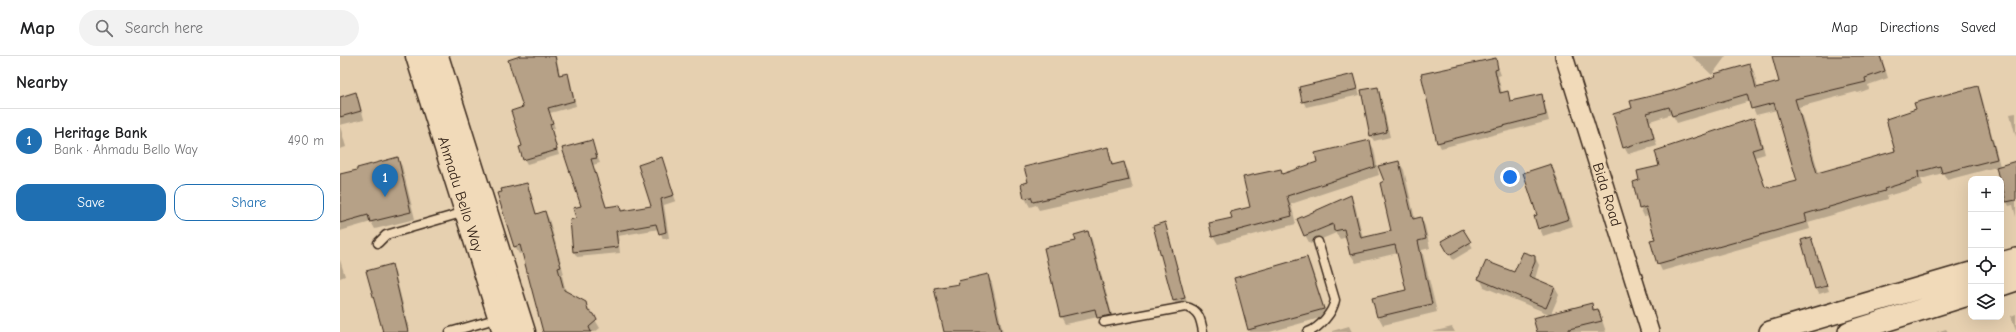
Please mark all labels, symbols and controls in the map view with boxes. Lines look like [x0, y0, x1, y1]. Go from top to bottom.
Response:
search box [79, 10, 359, 46]
text: Map [20, 17, 55, 39]
icon: search [93, 17, 115, 39]
text: Search here [125, 19, 203, 37]
text: Map [1831, 19, 1858, 36]
text: Directions [1880, 19, 1939, 36]
text: Saved [1961, 19, 1996, 36]
text: Nearby [16, 73, 67, 92]
text: Heritage Bank [54, 124, 147, 142]
text: 1 [26, 133, 32, 148]
text: 490 m [288, 133, 324, 148]
street label: Ahmadu Bello Way [434, 134, 487, 255]
text: Bank · Ahmadu Bello Way [54, 142, 197, 157]
street label: Bida Road [1589, 160, 1626, 229]
pin: 1 [372, 164, 398, 197]
your location [1500, 167, 1520, 187]
map controls [1968, 176, 2004, 320]
button: + [1968, 176, 2004, 212]
button: Save [16, 184, 166, 221]
button: Share [174, 184, 324, 221]
button: − [1968, 212, 2004, 248]
button: locate [1968, 248, 2004, 284]
button: layers [1968, 284, 2004, 320]

